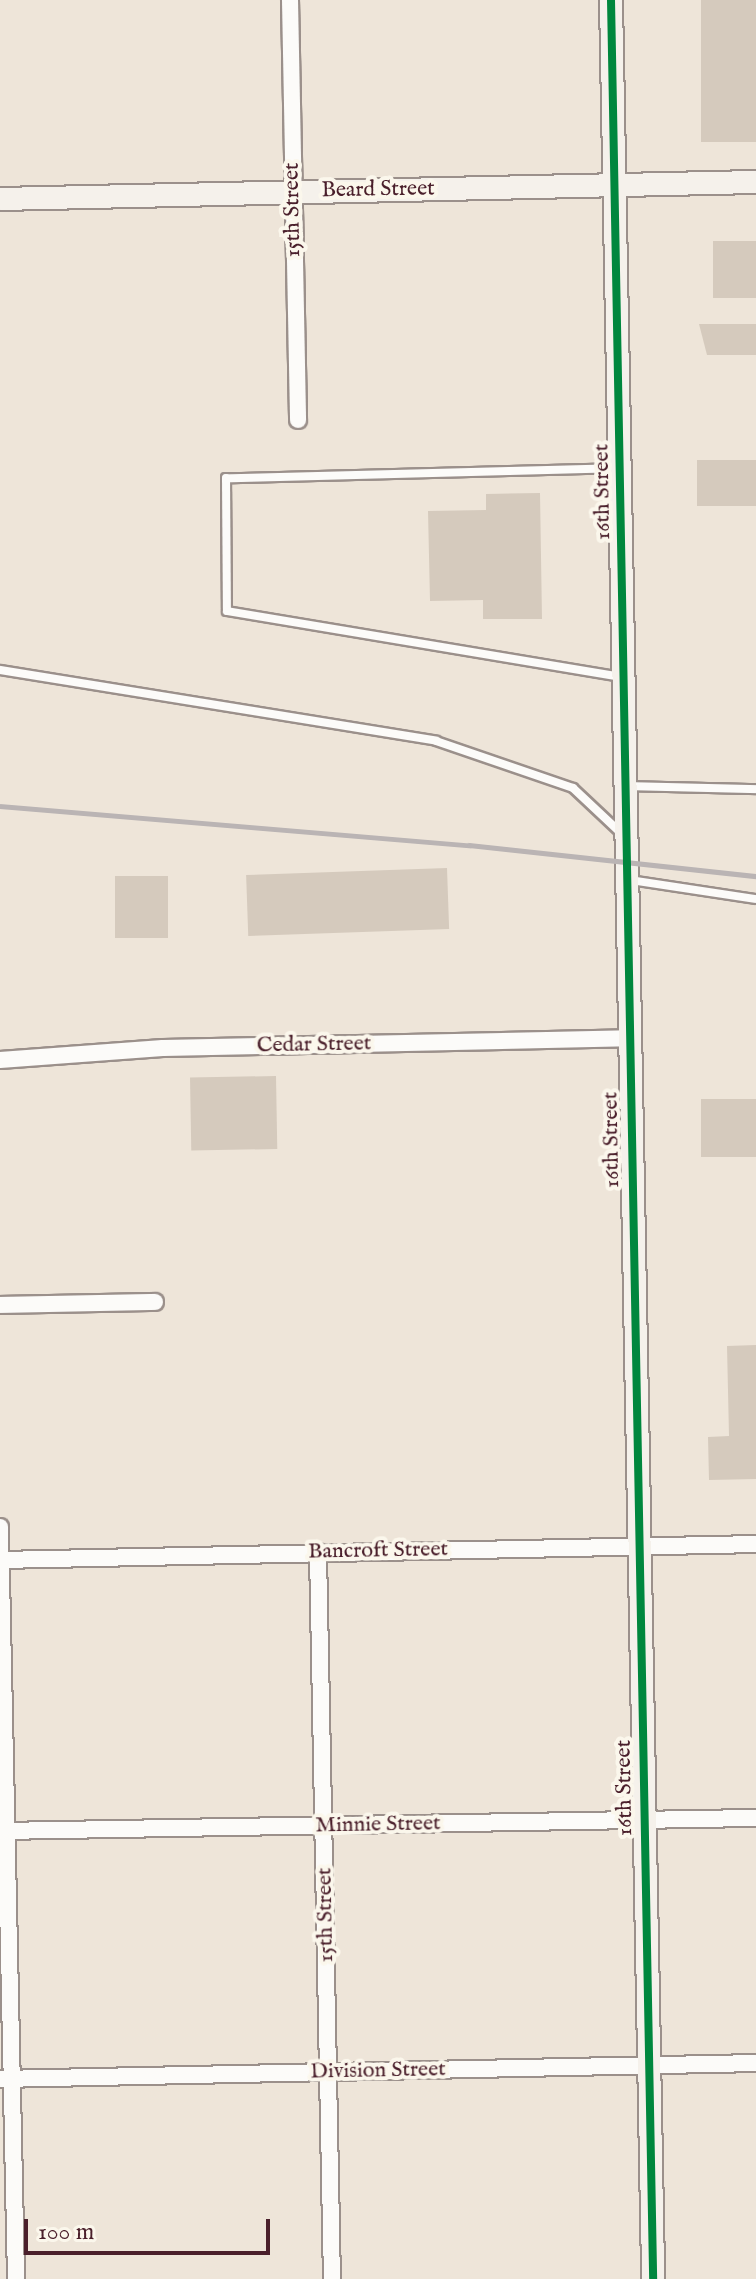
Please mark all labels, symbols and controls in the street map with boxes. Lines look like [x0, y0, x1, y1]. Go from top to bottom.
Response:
street label: 15th Street [279, 162, 307, 258]
street label: Beard Street [321, 176, 435, 204]
street label: 16th Street [589, 444, 617, 540]
street label: Cedar Street [256, 1031, 372, 1059]
street label: 16th Street [598, 1092, 626, 1188]
street label: Bancroft Street [308, 1537, 448, 1565]
street label: 16th Street [611, 1740, 639, 1836]
street label: Minnie Street [315, 1811, 441, 1839]
street label: 15th Street [312, 1867, 340, 1963]
street label: Division Street [310, 2057, 446, 2085]
scale bar [28, 2203, 274, 2253]
text: 100 m [38, 2217, 94, 2248]

